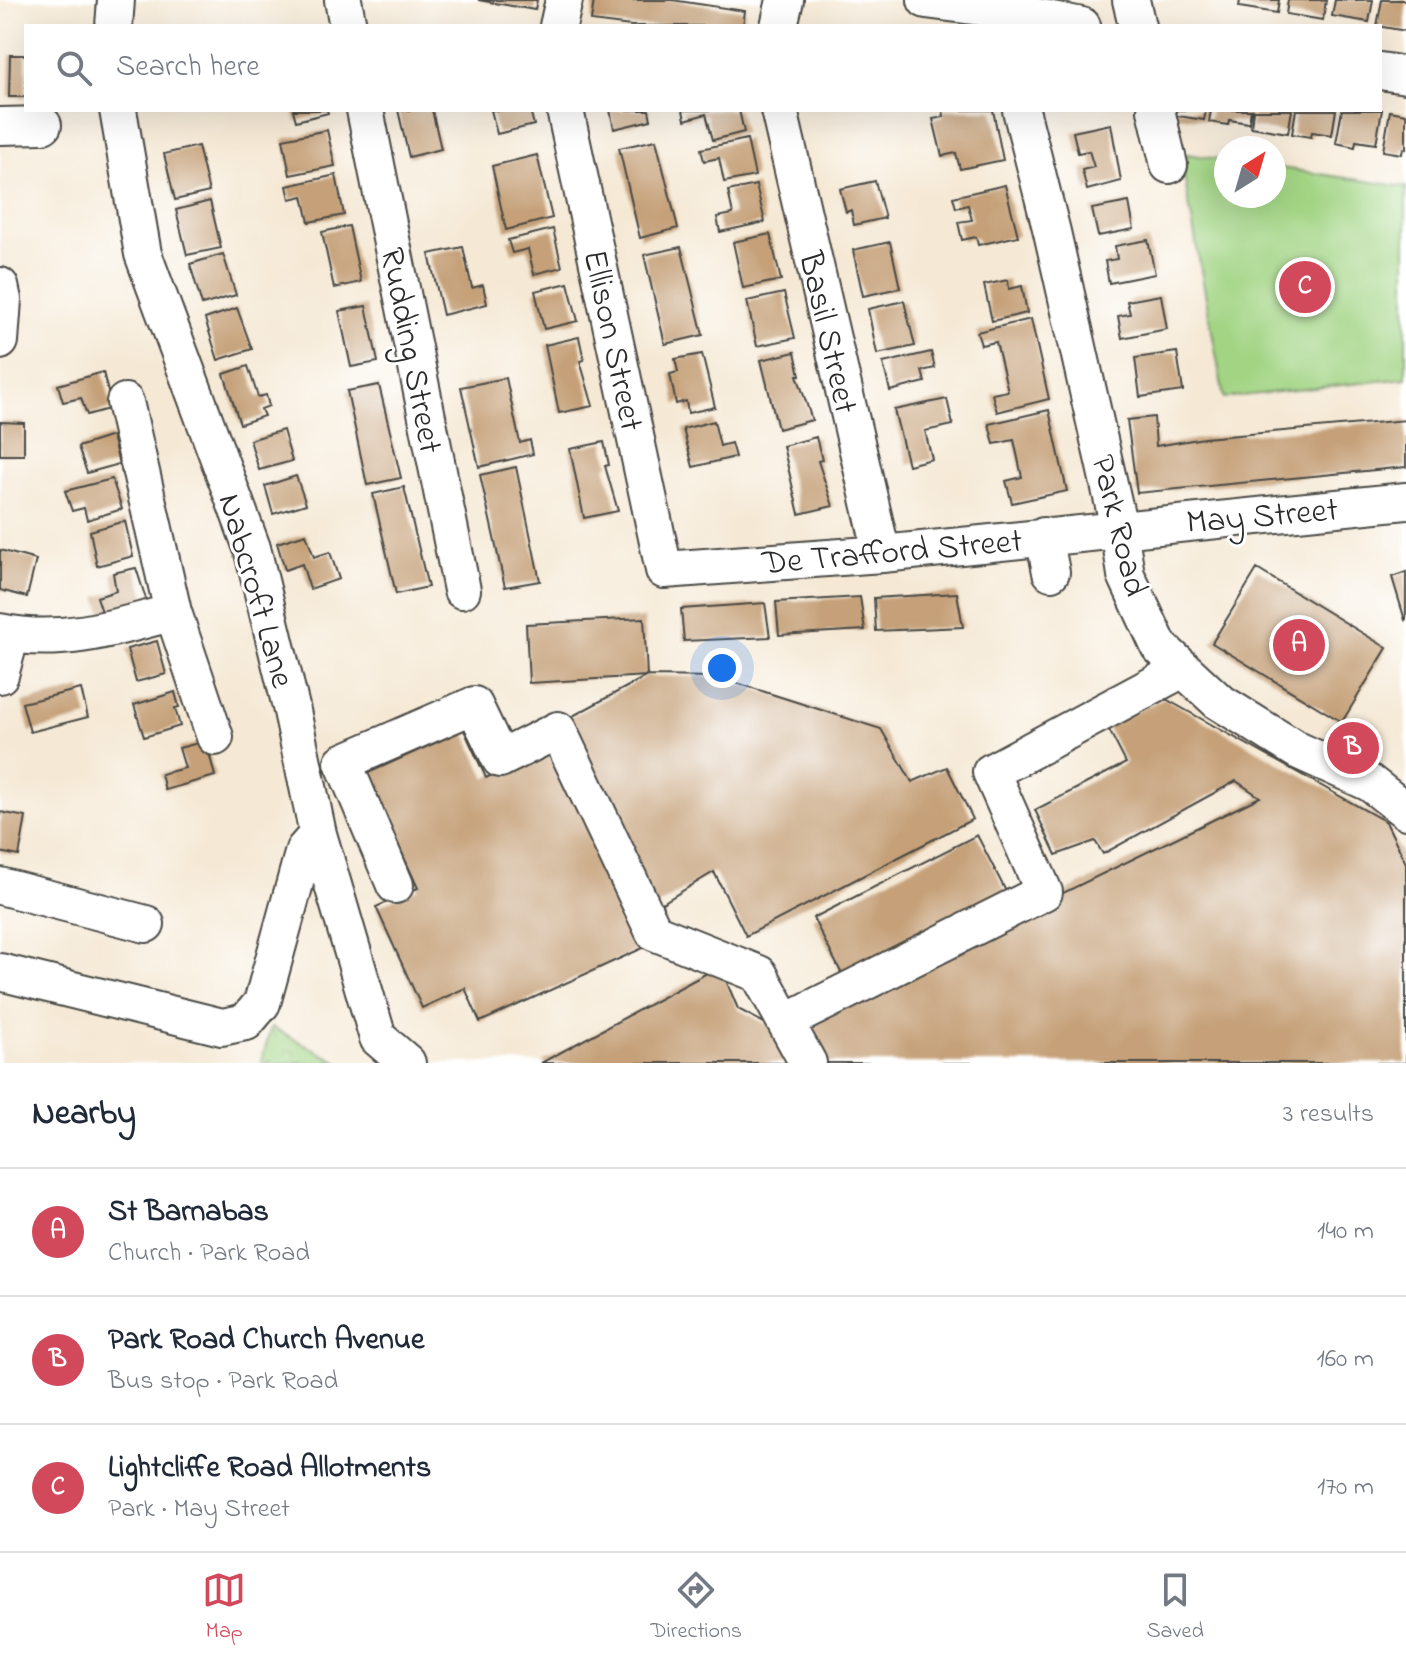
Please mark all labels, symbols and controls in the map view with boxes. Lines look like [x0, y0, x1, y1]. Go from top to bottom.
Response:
search box [24, 24, 1382, 112]
icon: search [52, 46, 96, 90]
text: Search here [116, 46, 260, 90]
north arrow [1214, 136, 1286, 208]
street label: Rudding Street [365, 244, 454, 458]
street label: Ellison Street [567, 246, 655, 436]
street label: Basil Street [783, 246, 869, 419]
pin: C [1279, 257, 1331, 317]
street label: Park Road [1075, 450, 1159, 602]
street label: May Street [1184, 486, 1340, 550]
street label: Nabcroft Lane [203, 488, 306, 695]
street label: De Trafford Street [759, 518, 1025, 590]
pin: A [1273, 615, 1325, 675]
your location [702, 648, 742, 688]
pin: B [1327, 718, 1379, 778]
text: Nearby [32, 1090, 136, 1140]
text: 3 results [1283, 1096, 1374, 1134]
text: St Barnabas [108, 1191, 269, 1235]
text: A [50, 1213, 66, 1251]
text: 140 m [1317, 1213, 1374, 1251]
text: Church · Park Road [108, 1235, 310, 1273]
text: Park Road Church Avenue [108, 1319, 424, 1363]
text: B [49, 1341, 67, 1379]
text: 160 m [1316, 1341, 1374, 1379]
text: Bus stop · Park Road [108, 1363, 338, 1401]
text: Lightcliffe Road Allotments [108, 1447, 431, 1491]
text: C [51, 1469, 65, 1507]
text: 170 m [1317, 1469, 1374, 1507]
text: Park · May Street [108, 1491, 290, 1529]
tab: Map [202, 1568, 246, 1648]
tab: Directions [651, 1568, 742, 1648]
tab: Saved [1146, 1568, 1204, 1648]

